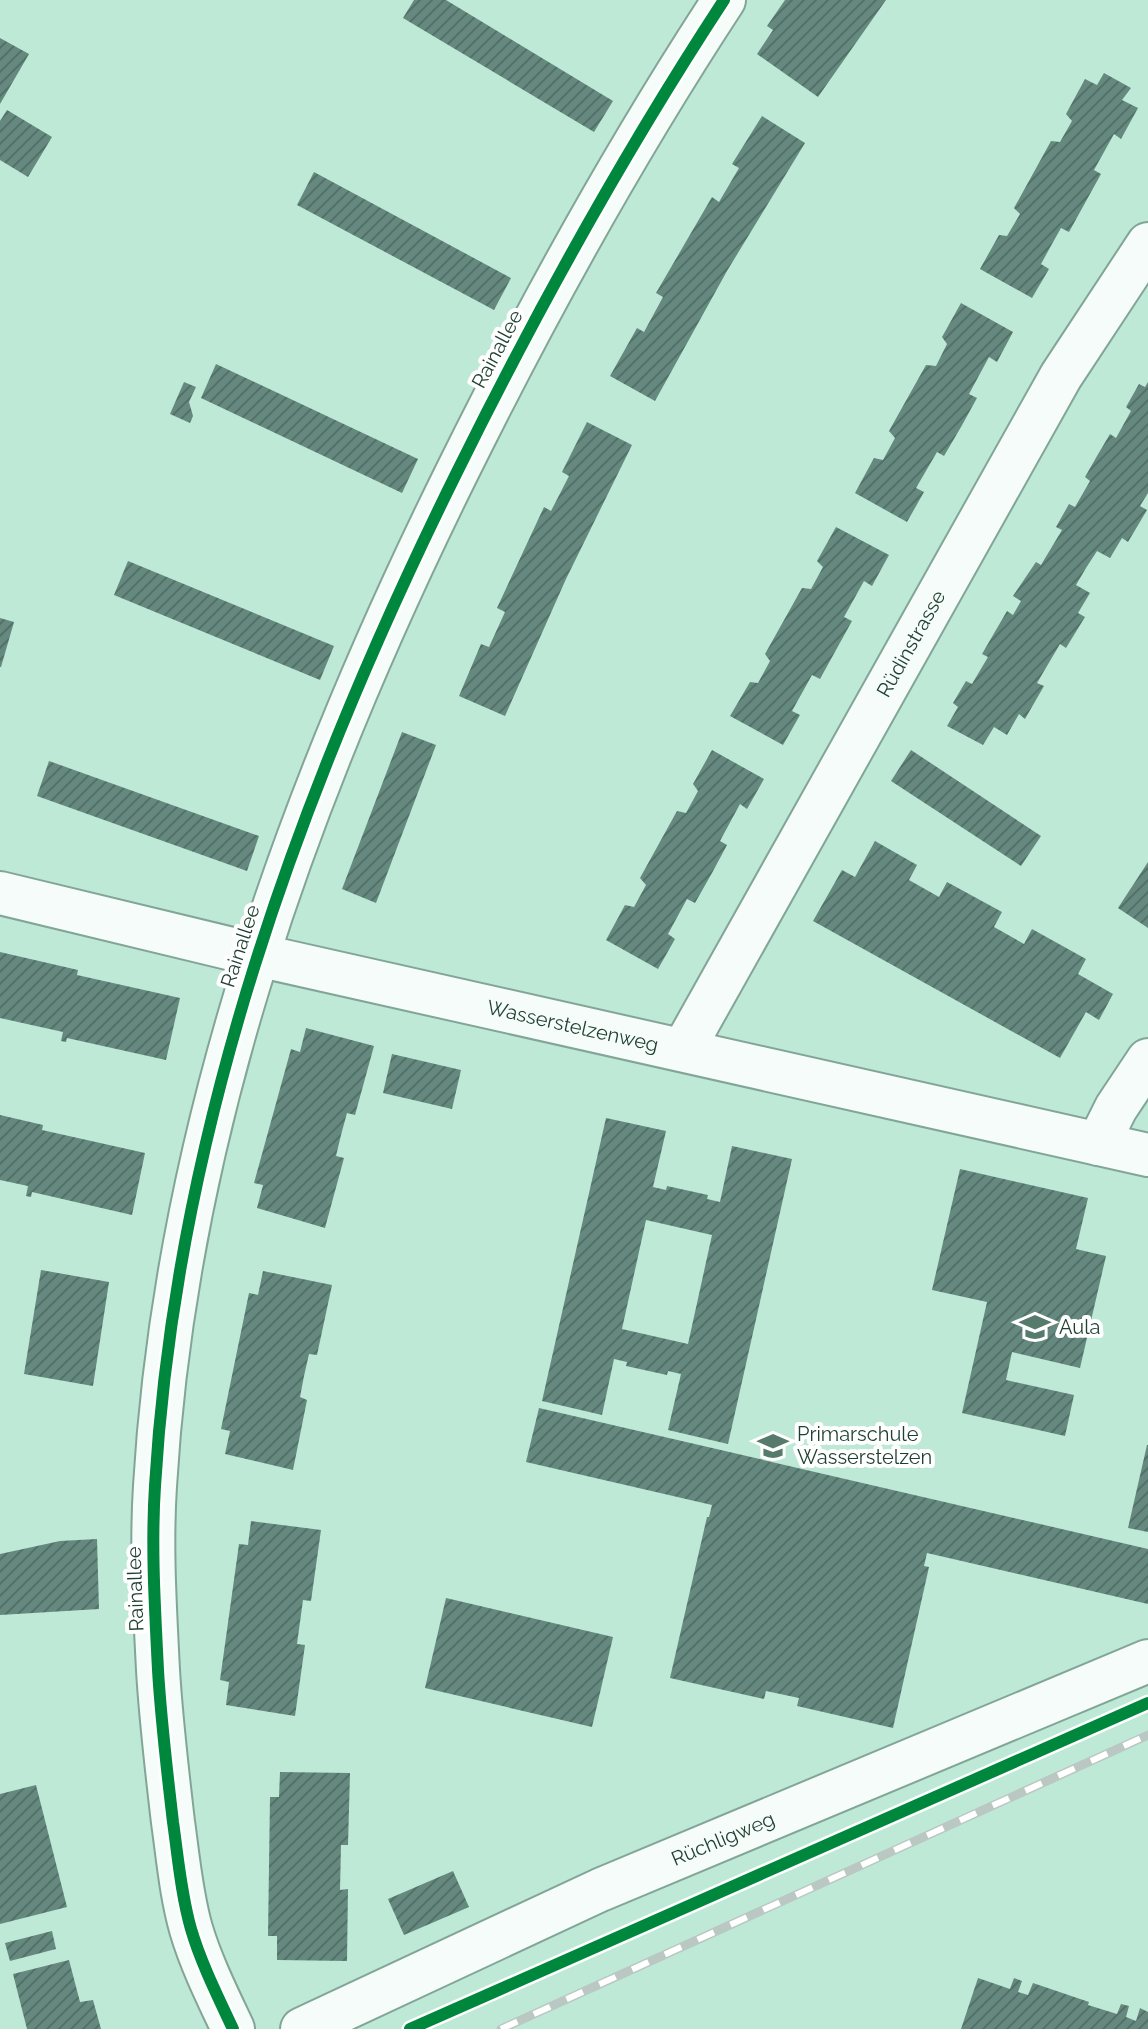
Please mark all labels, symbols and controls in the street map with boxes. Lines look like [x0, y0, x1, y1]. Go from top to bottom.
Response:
street label: Rainallee [466, 306, 528, 392]
street label: Rüdinstrasse [871, 586, 951, 701]
street label: Rainallee [215, 902, 265, 990]
street label: Wasserstelzenweg [485, 995, 661, 1057]
school or university icon: Aula [1018, 1310, 1052, 1344]
place label: Aula [1059, 1315, 1101, 1339]
place label: Primarschule Wasserstelzen [797, 1422, 932, 1469]
school or university icon: Primarschule Wasserstelzen [756, 1429, 790, 1463]
street label: Rainallee [122, 1546, 148, 1632]
street label: Rüchligweg [668, 1806, 778, 1871]

